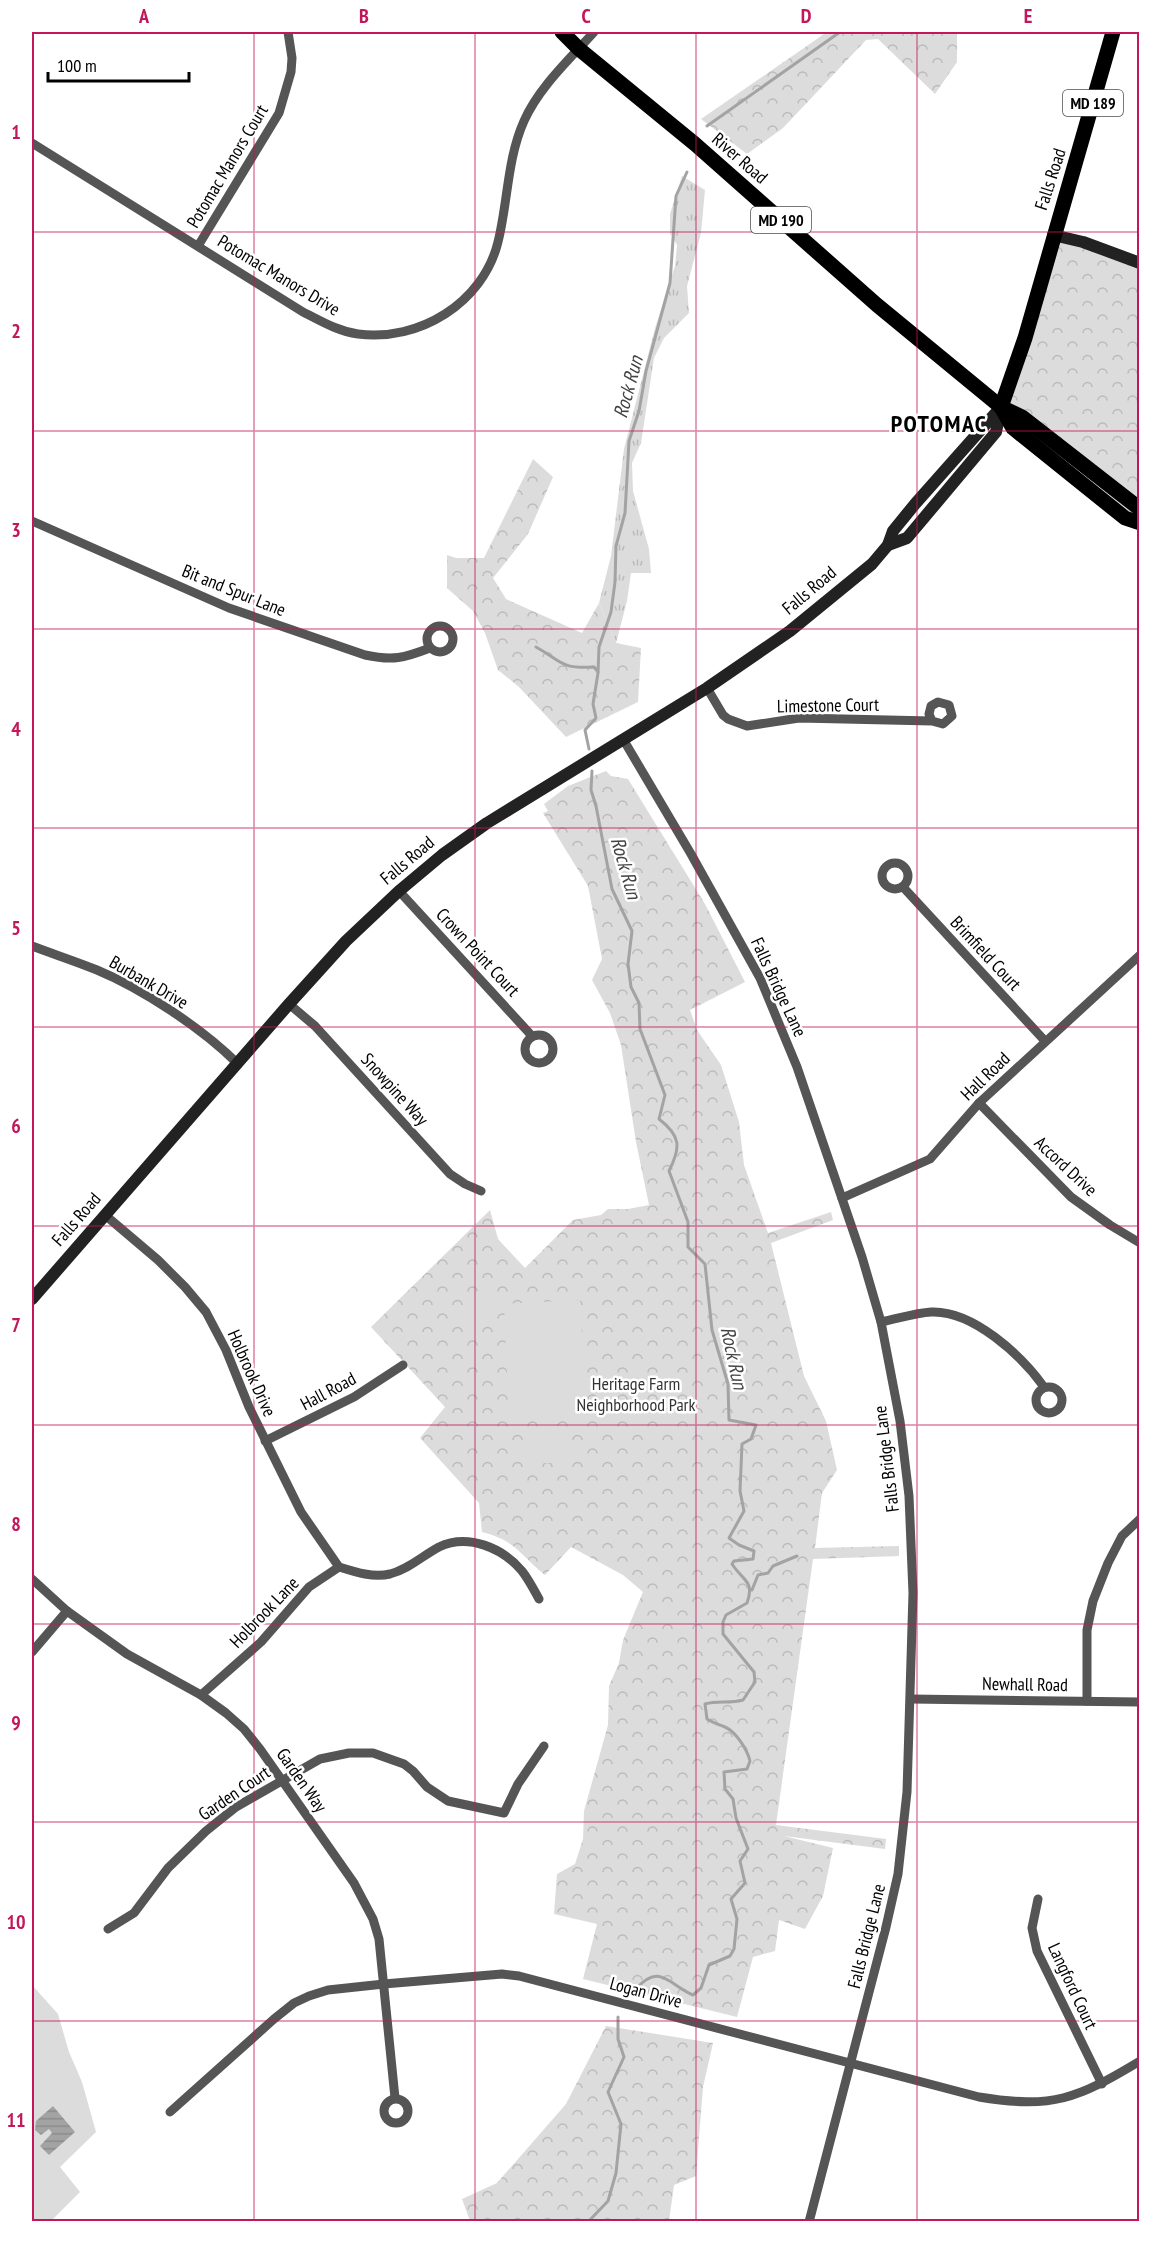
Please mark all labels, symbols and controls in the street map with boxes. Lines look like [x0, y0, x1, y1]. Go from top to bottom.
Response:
text: A [138, 3, 150, 29]
text: B [359, 3, 369, 29]
text: C [581, 3, 591, 29]
text: D [801, 3, 812, 29]
text: E [1024, 3, 1032, 29]
scale bar [48, 45, 189, 83]
text: 100 m [57, 54, 97, 77]
road number: MD 189 [1063, 90, 1123, 116]
street label: Potomac Manors Court [181, 100, 273, 232]
text: 1 [11, 119, 21, 145]
street label: River Road [707, 128, 773, 188]
street label: Falls Road [1029, 145, 1071, 213]
road number: MD 190 [751, 207, 811, 233]
street label: Potomac Manors Drive [214, 229, 344, 321]
text: 2 [11, 318, 21, 344]
water label: Rock Run [607, 352, 649, 421]
district label: POTOMAC [891, 408, 987, 439]
text: 3 [11, 517, 21, 543]
street label: Bit and Spur Lane [179, 559, 289, 621]
street label: Falls Road [777, 561, 841, 619]
street label: Limestone Court [777, 693, 879, 717]
text: 4 [11, 716, 21, 742]
street label: Falls Road [375, 831, 439, 889]
water label: Rock Run [605, 834, 648, 903]
street label: Crown Point Court [431, 903, 525, 1001]
street label: Brimfield Court [946, 911, 1026, 995]
text: 5 [11, 915, 21, 941]
street label: Falls Bridge Lane [746, 934, 812, 1040]
street label: Burbank Drive [105, 950, 193, 1014]
street label: Hall Road [956, 1047, 1014, 1105]
street label: Snowpine Way [356, 1048, 434, 1130]
text: 6 [11, 1113, 21, 1139]
street label: Accord Drive [1030, 1131, 1102, 1201]
street label: Falls Road [46, 1187, 106, 1251]
text: 7 [11, 1312, 21, 1338]
water label: Rock Run [715, 1324, 754, 1393]
street label: Holbrook Drive [223, 1326, 281, 1420]
street label: Hall Road [296, 1367, 360, 1415]
park label: Heritage Farm Neighborhood Park [576, 1372, 696, 1416]
street label: Falls Bridge Lane [868, 1405, 904, 1513]
text: 8 [11, 1511, 21, 1537]
street label: Holbrook Lane [224, 1572, 304, 1652]
street label: Newhall Road [982, 1672, 1068, 1696]
text: 9 [11, 1710, 21, 1736]
street label: Garden Way [272, 1743, 333, 1817]
street label: Garden Court [194, 1761, 274, 1825]
street label: Falls Bridge Lane [842, 1881, 890, 1991]
text: 10 [6, 1909, 26, 1935]
street label: Langford Court [1043, 1939, 1103, 2033]
street label: Logan Drive [607, 1971, 685, 2013]
text: 11 [6, 2107, 26, 2133]

